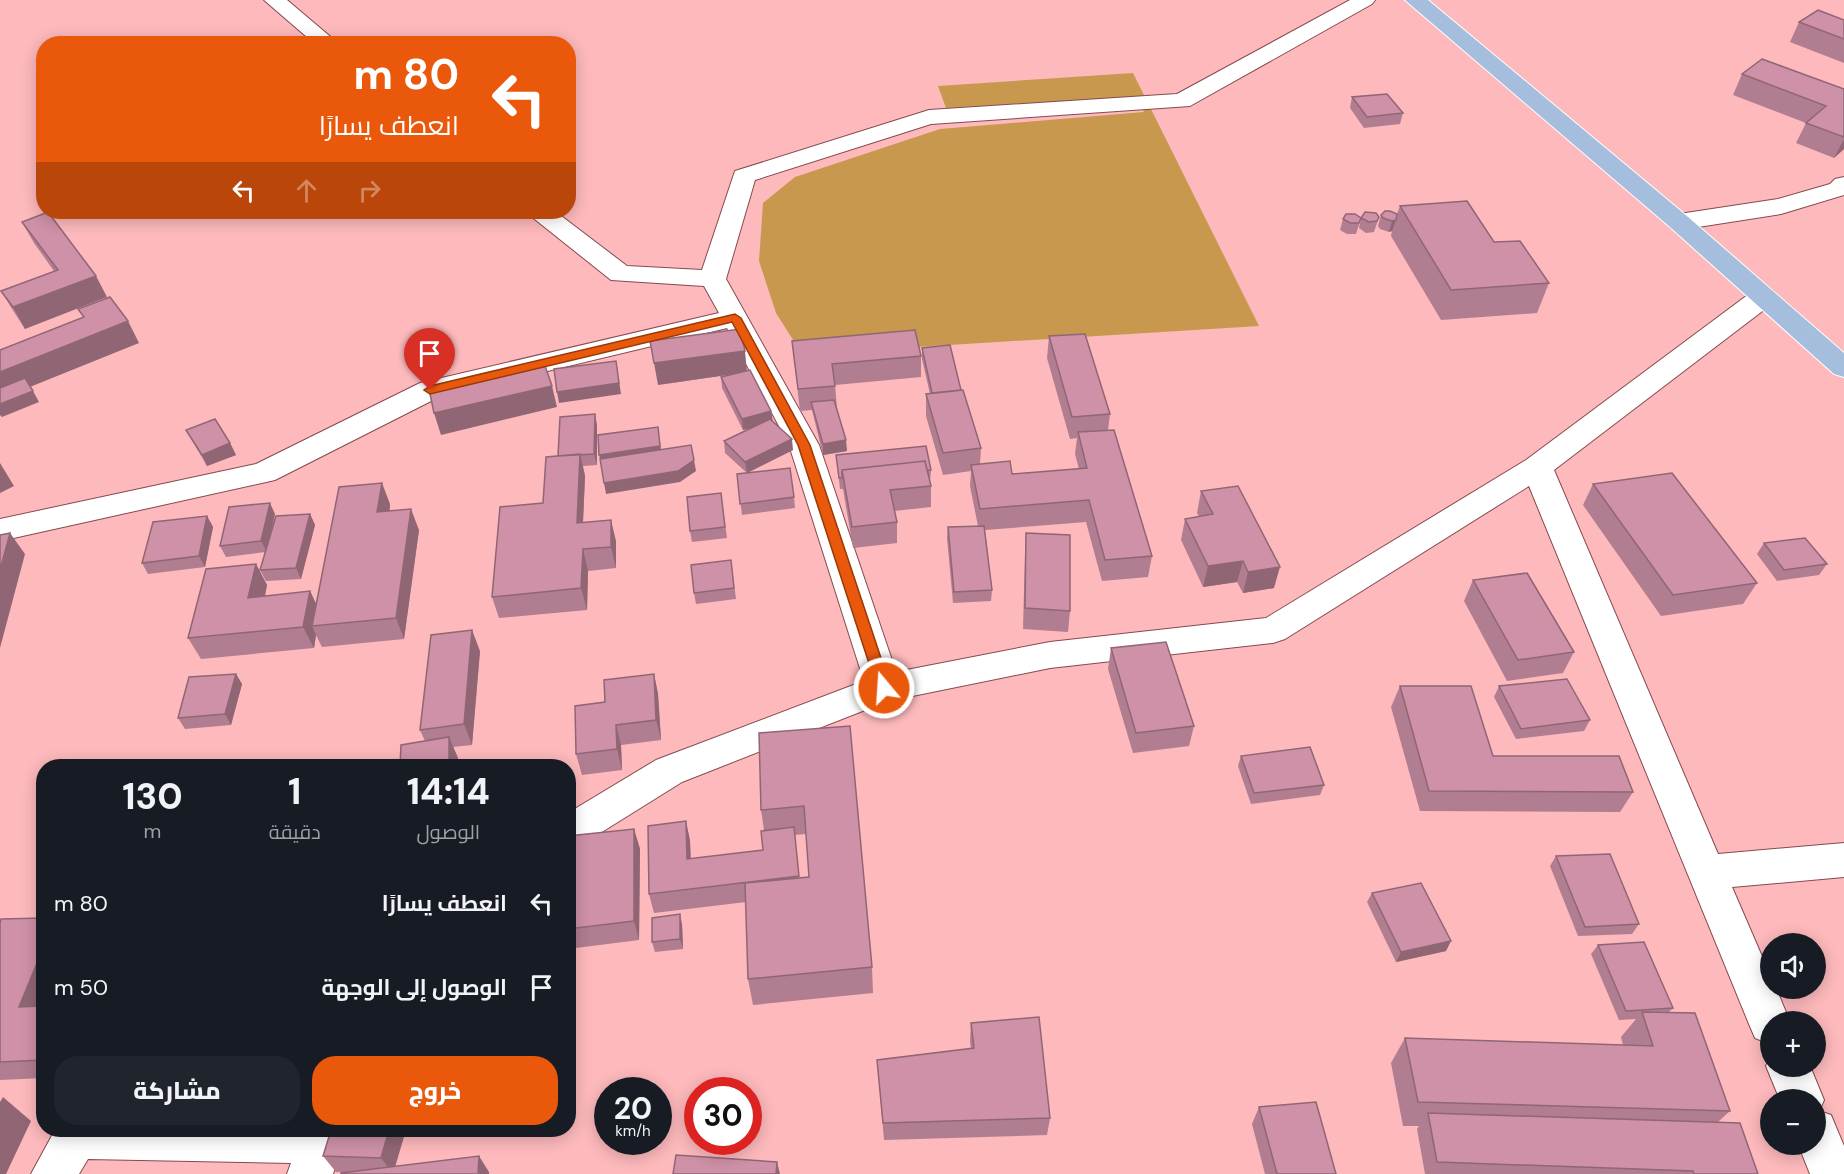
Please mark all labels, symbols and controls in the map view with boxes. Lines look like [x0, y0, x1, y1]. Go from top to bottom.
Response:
text: 80 m [353, 47, 459, 102]
icon: left [480, 60, 558, 138]
text: انعطف يسارًا [319, 108, 459, 143]
icon: left [227, 174, 260, 207]
icon: ahead [290, 174, 323, 207]
icon: right [353, 174, 386, 207]
pin [404, 328, 455, 390]
icon: arrive [413, 337, 446, 370]
position arrow [852, 656, 916, 720]
text: 1 [288, 768, 301, 815]
text: 14:14 [407, 768, 490, 815]
text: 130 [122, 773, 183, 820]
text: m [143, 818, 161, 844]
text: دقيقة [269, 819, 321, 845]
text: الوصول [416, 819, 480, 845]
icon: left [525, 887, 558, 920]
text: 80 m [54, 889, 108, 918]
text: انعطف يسارًا [382, 889, 507, 918]
map controls [1760, 933, 1826, 1155]
button: sound [1760, 933, 1826, 999]
icon: arrive [525, 971, 558, 1004]
text: 50 m [54, 973, 108, 1002]
text: الوصول إلى الوجهة [321, 973, 507, 1002]
button: + [1760, 1011, 1826, 1077]
button: مشاركة [54, 1056, 300, 1125]
button: خروج [312, 1056, 558, 1125]
speed limit sign: 30 [684, 1077, 762, 1155]
text: 20 [614, 1089, 652, 1128]
button: − [1760, 1089, 1826, 1155]
text: km/h [615, 1121, 651, 1141]

